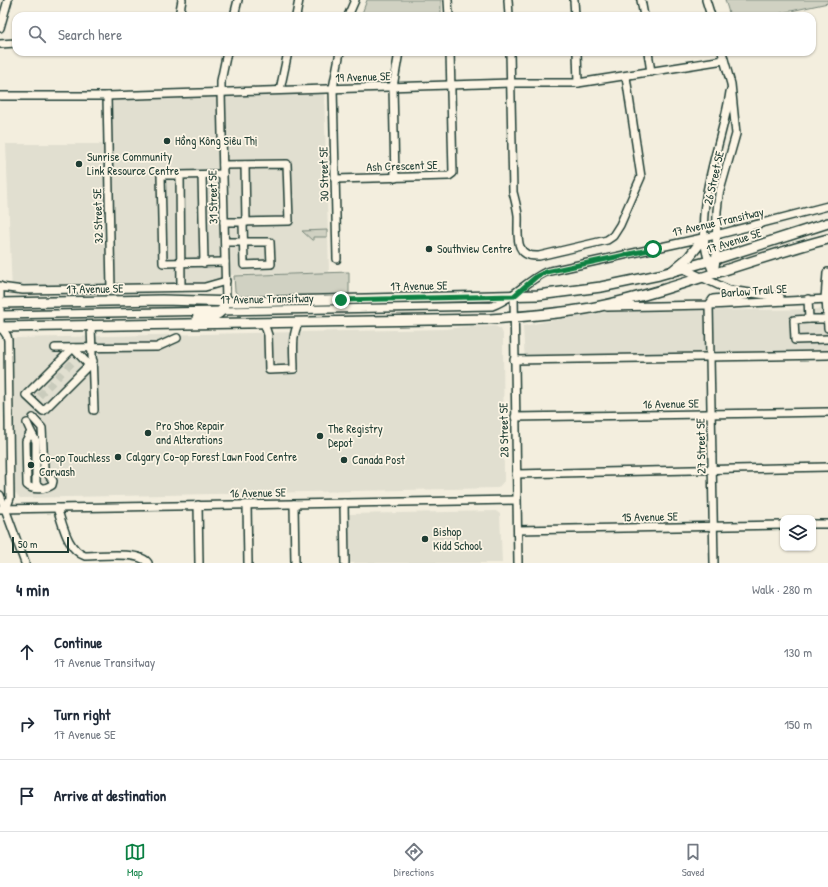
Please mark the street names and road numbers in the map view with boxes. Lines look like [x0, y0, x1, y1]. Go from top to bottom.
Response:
street label: 19 Avenue SE [335, 67, 392, 86]
street label: 30 Street SE [315, 146, 332, 202]
street label: 26 Street SE [699, 149, 728, 206]
street label: Ash Crescent SE [366, 156, 439, 175]
street label: 31 Street SE [204, 169, 221, 224]
street label: 32 Street SE [88, 187, 107, 244]
street label: 17 Avenue Transitway [670, 203, 765, 240]
street label: 17 Avenue SE [704, 223, 764, 257]
street label: 17 Avenue SE [390, 276, 448, 294]
street label: 17 Avenue SE [66, 279, 124, 297]
street label: Barlow Trail SE [720, 280, 788, 301]
street label: 17 Avenue Transitway [220, 289, 314, 308]
street label: 16 Avenue SE [643, 395, 700, 412]
street label: 28 Street SE [495, 402, 512, 458]
street label: 27 Street SE [692, 417, 709, 474]
street label: 16 Avenue SE [230, 484, 287, 501]
street label: 15 Avenue SE [622, 507, 679, 525]

